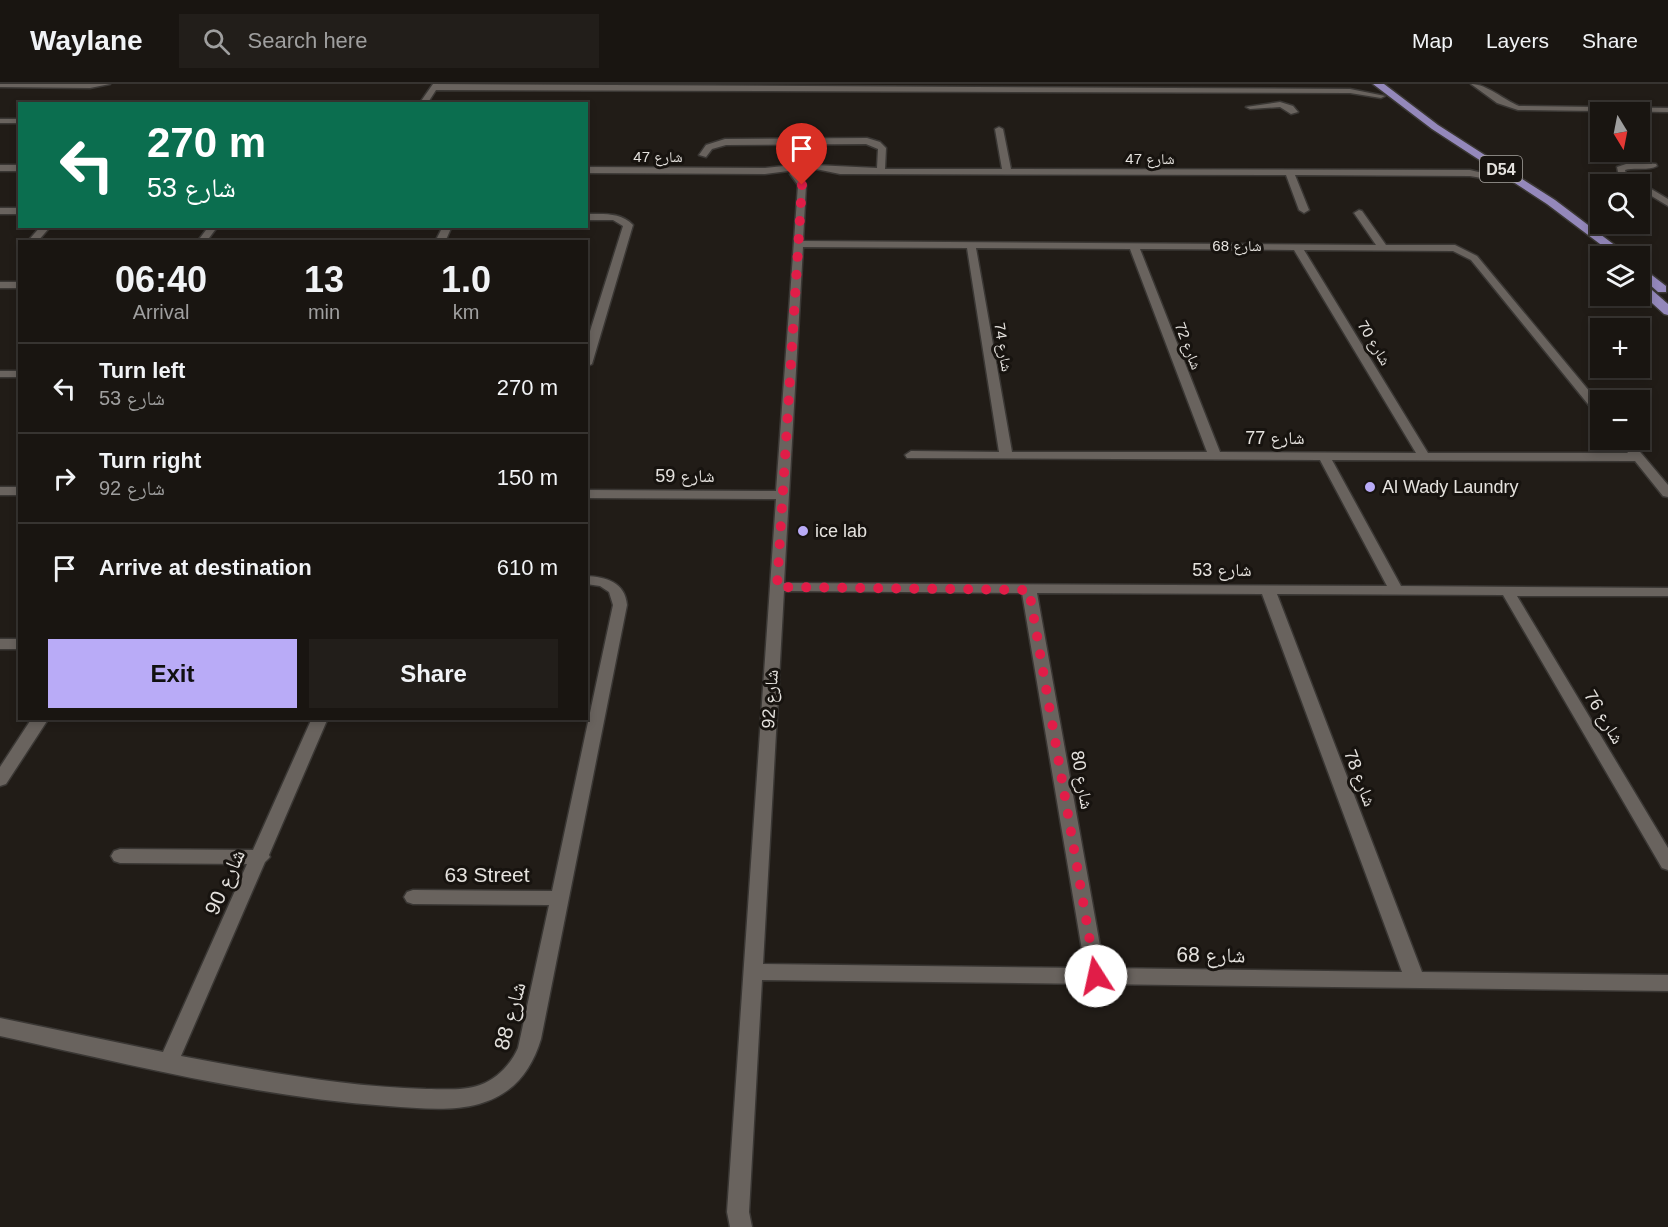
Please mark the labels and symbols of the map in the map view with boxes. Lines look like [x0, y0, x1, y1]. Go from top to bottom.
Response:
north arrow [1590, 102, 1650, 162]
pin [776, 123, 827, 185]
street label: شارع 47 [633, 148, 683, 167]
street label: شارع 47 [1125, 150, 1175, 169]
road number: D54 [1480, 156, 1522, 182]
street label: شارع 68 [1212, 237, 1262, 256]
street label: شارع 70 [1353, 317, 1394, 369]
street label: شارع 72 [1170, 320, 1205, 373]
street label: شارع 74 [989, 321, 1016, 373]
street label: شارع 77 [1245, 428, 1305, 449]
street label: شارع 59 [655, 466, 715, 487]
place label: Al Wady Laundry [1382, 477, 1518, 497]
marker: Al Wady Laundry [1363, 480, 1377, 494]
place label: ice lab [815, 521, 867, 541]
marker: ice lab [796, 524, 810, 538]
street label: شارع 53 [1192, 560, 1252, 581]
street label: شارع 92 [758, 669, 783, 729]
street label: شارع 76 [1579, 686, 1628, 748]
street label: شارع 78 [1339, 747, 1380, 810]
street label: شارع 80 [1066, 749, 1097, 811]
street label: شارع 90 [200, 846, 251, 919]
street label: 63 Street [444, 863, 530, 886]
street label: شارع 68 [1176, 942, 1246, 969]
position arrow [1064, 944, 1128, 1008]
street label: شارع 88 [489, 980, 532, 1053]

